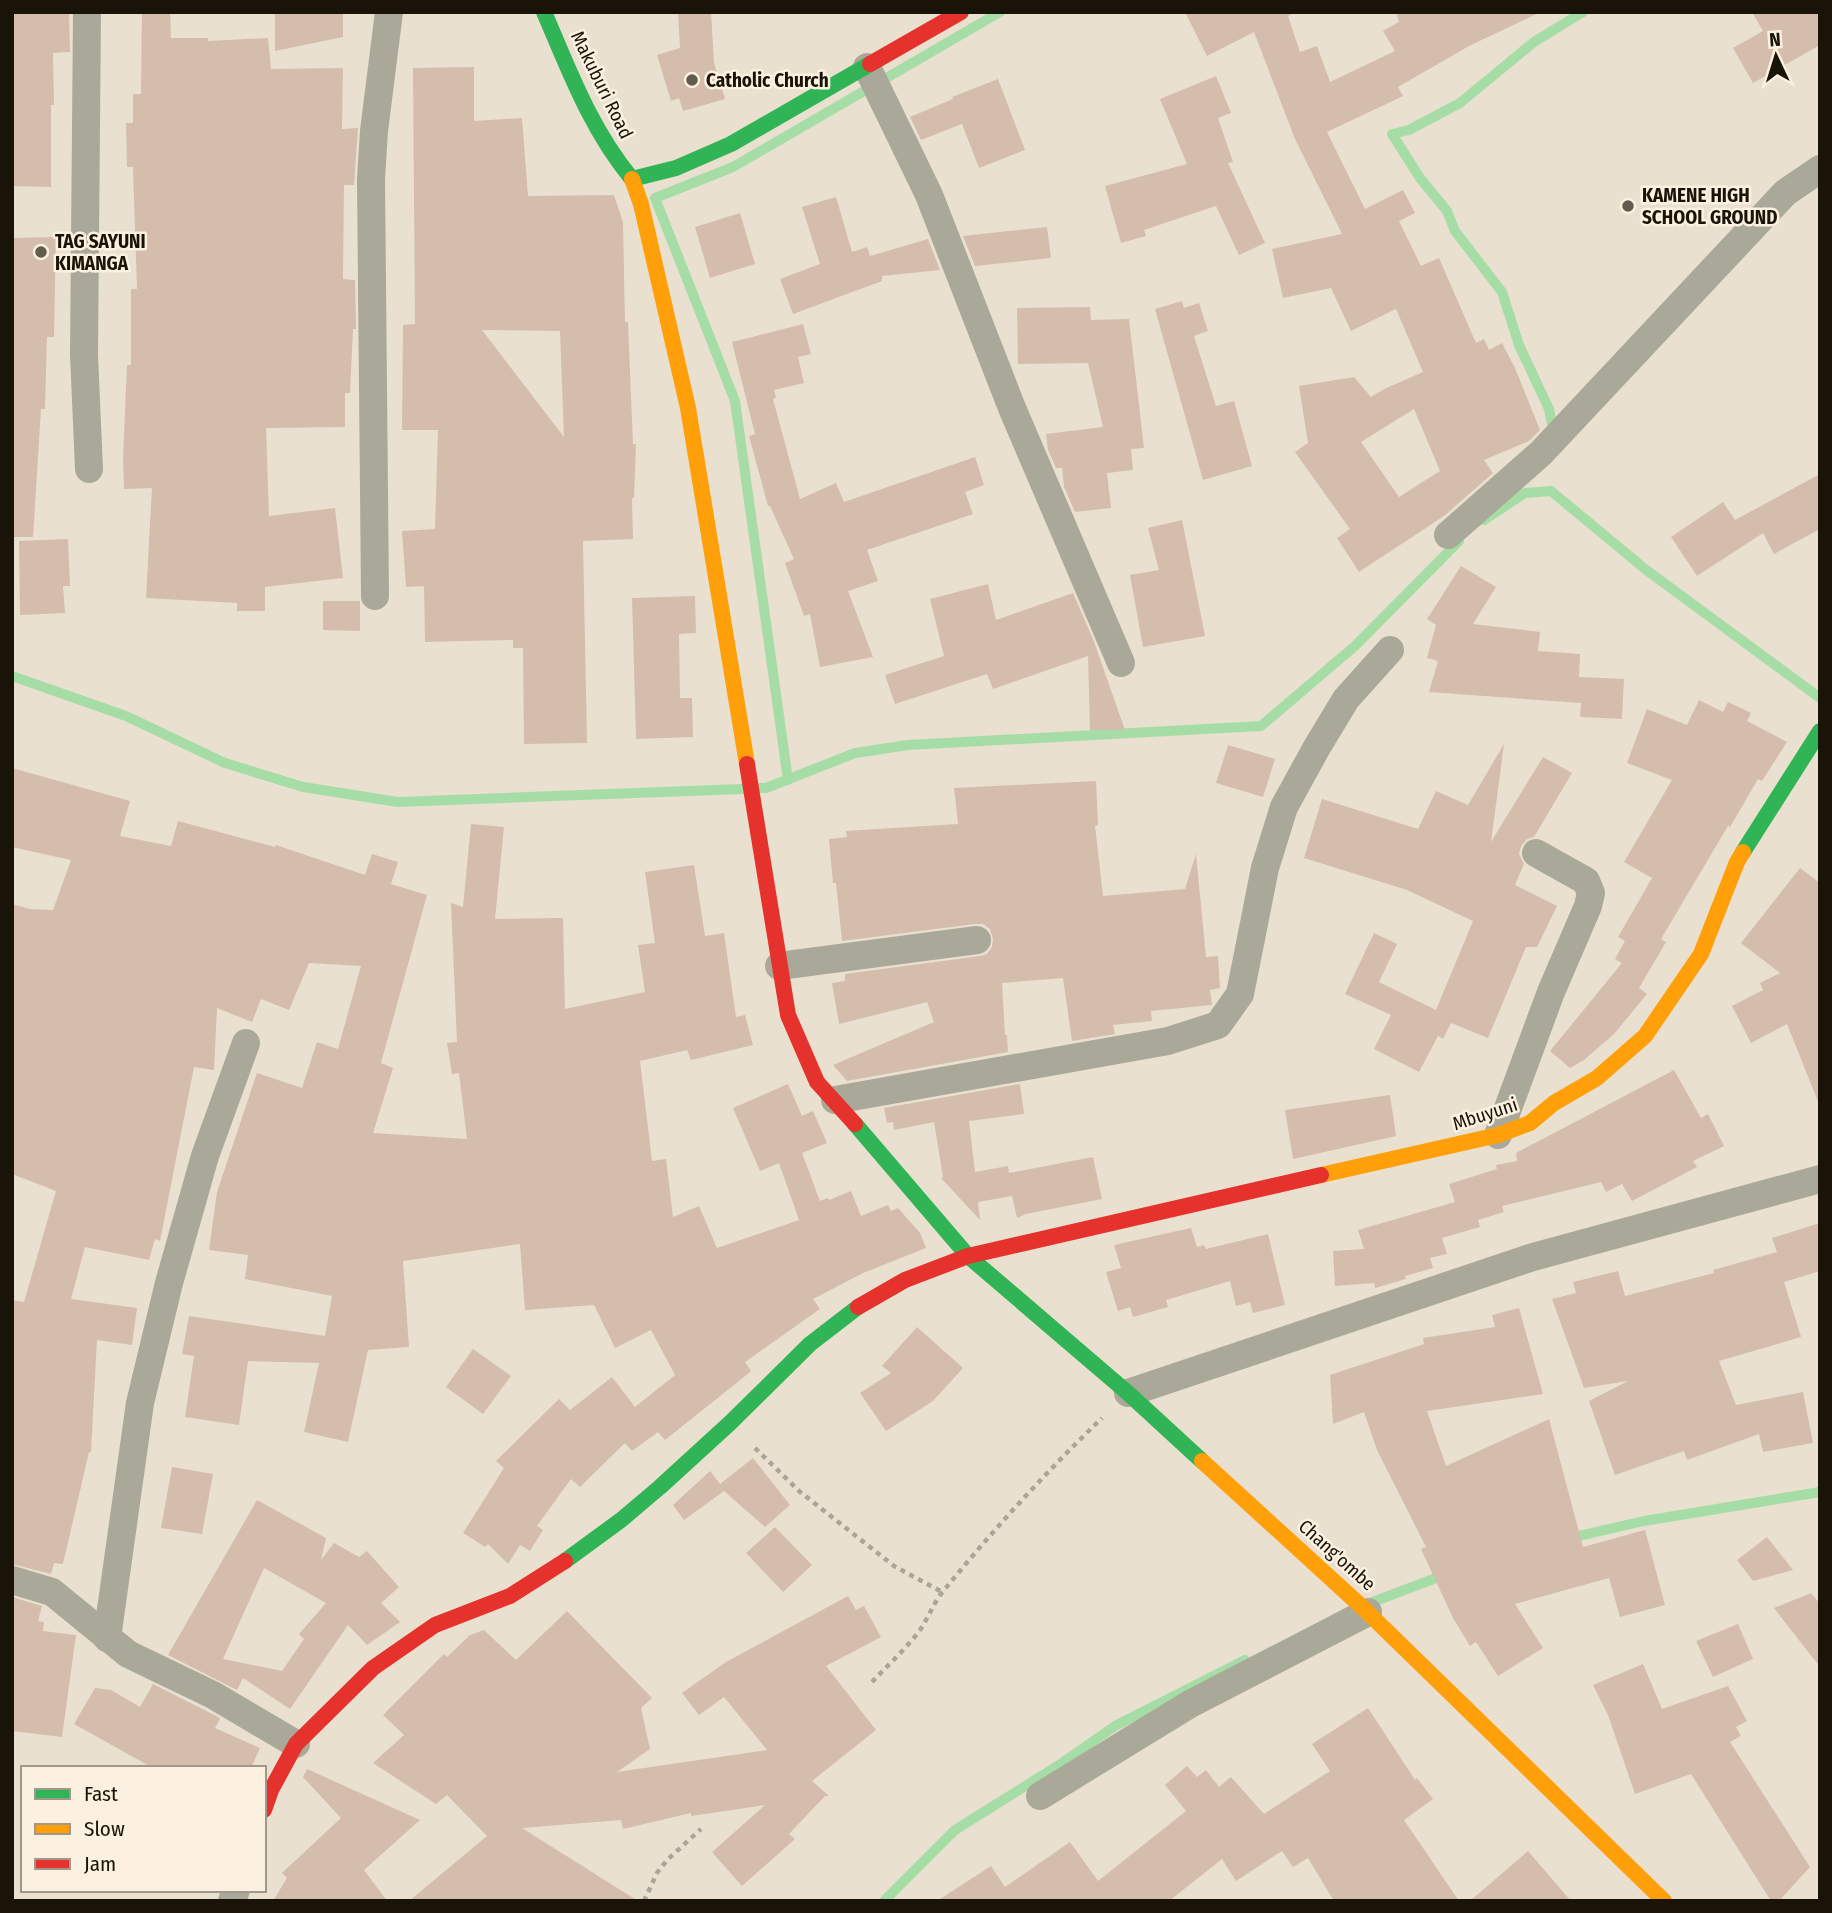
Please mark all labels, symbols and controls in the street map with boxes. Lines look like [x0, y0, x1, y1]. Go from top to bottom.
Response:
north arrow [1741, 21, 1811, 91]
street label: Makuburi Road [566, 27, 638, 143]
text: N [1768, 28, 1781, 51]
place label: Catholic Church [706, 69, 829, 92]
marker: Catholic Church [684, 72, 700, 88]
place label: KAMENE HIGH SCHOOL GROUND [1642, 184, 1777, 229]
marker: KAMENE HIGH SCHOOL GROUND [1620, 198, 1636, 214]
place label: TAG SAYUNI KIMANGA [55, 230, 146, 275]
marker: TAG SAYUNI KIMANGA [33, 244, 49, 260]
street label: Mbuyuni [1450, 1093, 1520, 1135]
street label: Chang'ombe [1294, 1515, 1380, 1595]
legend [21, 1766, 266, 1892]
text: Fast [84, 1781, 118, 1807]
text: Slow [84, 1816, 125, 1842]
text: Jam [84, 1851, 116, 1877]

